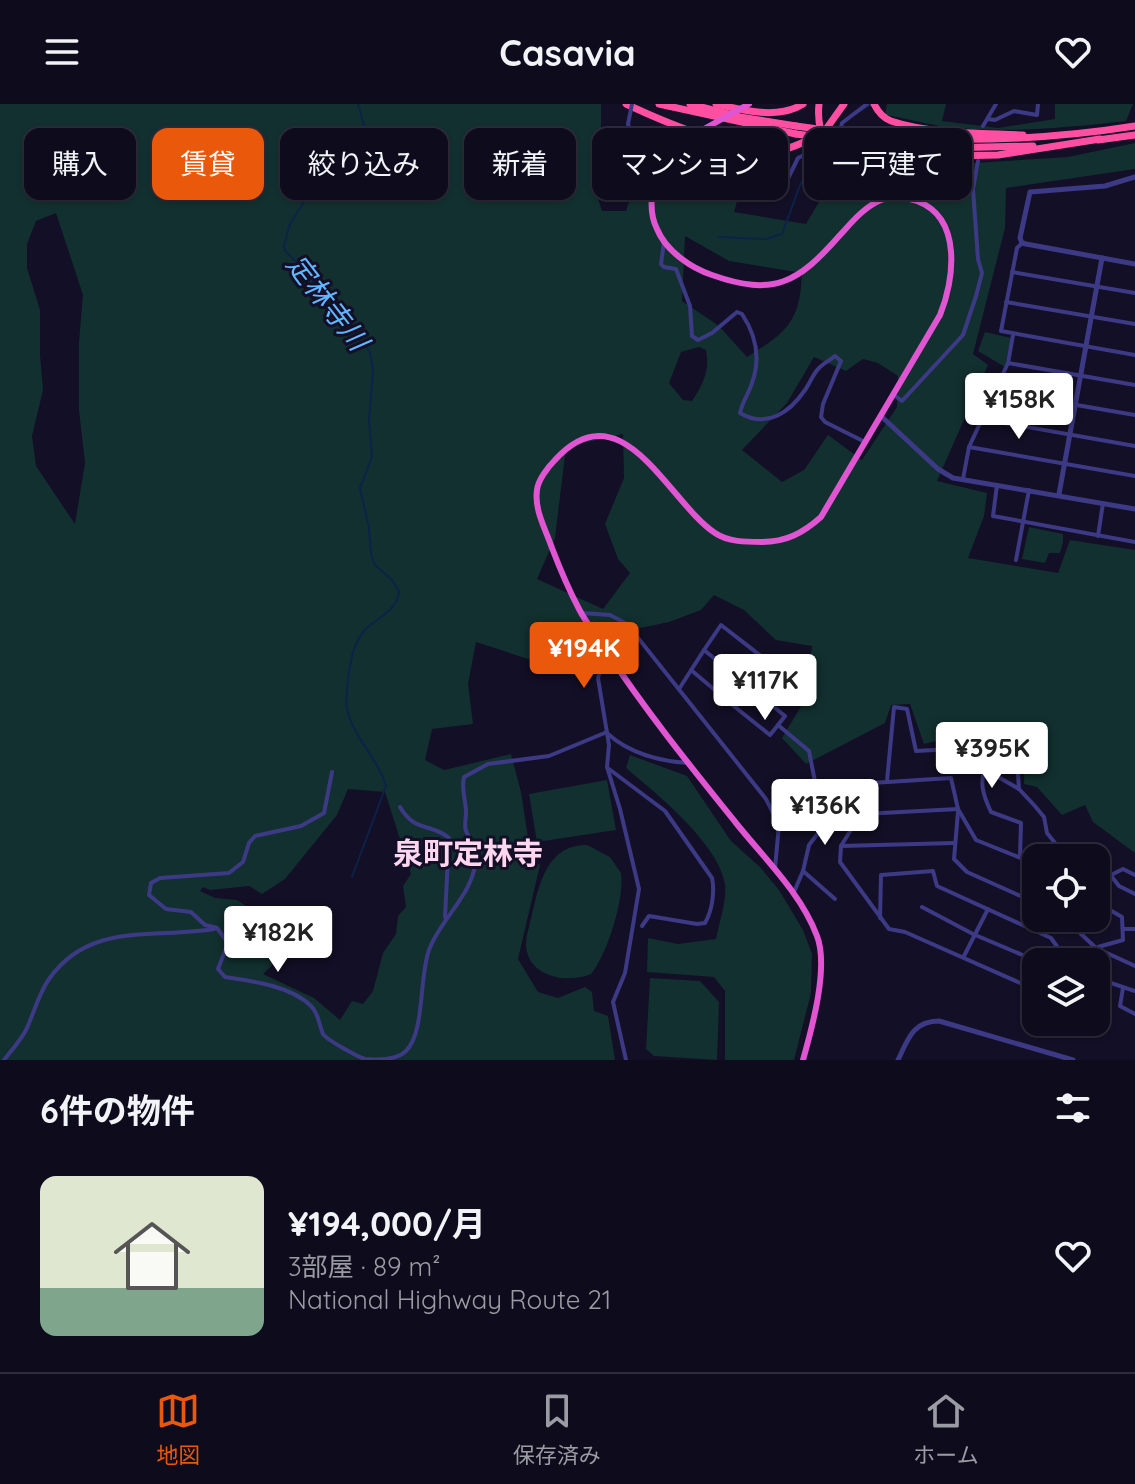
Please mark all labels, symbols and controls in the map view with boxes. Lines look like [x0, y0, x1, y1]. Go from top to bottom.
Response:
icon: menu [40, 30, 84, 74]
text: Casavia [499, 30, 636, 75]
icon: heart [1051, 30, 1095, 74]
chip: 購入 [24, 128, 136, 200]
chip: 賃貸 [152, 128, 264, 200]
chip: 絞り込み [280, 128, 448, 200]
chip: 新着 [464, 128, 576, 200]
chip: マンション [592, 128, 788, 200]
chip: 一戸建て [804, 128, 972, 200]
water label: 定林寺川 [280, 247, 378, 359]
pin: ¥158K [963, 373, 1075, 441]
text: ¥158K [983, 382, 1055, 415]
pin: ¥194K [528, 622, 640, 690]
text: ¥194K [548, 631, 620, 664]
pin: ¥117K [709, 654, 821, 722]
text: ¥117K [731, 663, 799, 696]
pin: ¥395K [936, 722, 1048, 790]
text: ¥395K [954, 731, 1030, 764]
pin: ¥136K [769, 779, 881, 847]
text: ¥136K [790, 788, 860, 821]
district label: 泉町定林寺 [393, 834, 543, 872]
map controls [1022, 844, 1110, 1036]
button: locate [1022, 844, 1110, 932]
pin: ¥182K [222, 906, 334, 974]
text: ¥182K [242, 915, 314, 948]
button: layers [1022, 948, 1110, 1036]
icon: filters [1051, 1086, 1095, 1130]
text: 6件の物件 [40, 1089, 195, 1132]
text: ¥194,000/月 [288, 1202, 486, 1245]
icon: home [104, 1208, 200, 1304]
icon: heart [1051, 1234, 1095, 1278]
text: 3部屋 · 89 m² [288, 1250, 441, 1283]
text: National Highway Route 21 [288, 1283, 611, 1316]
tab: 地図 [156, 1389, 200, 1469]
tab: 保存済み [513, 1389, 601, 1469]
tab: ホーム [913, 1389, 979, 1469]

